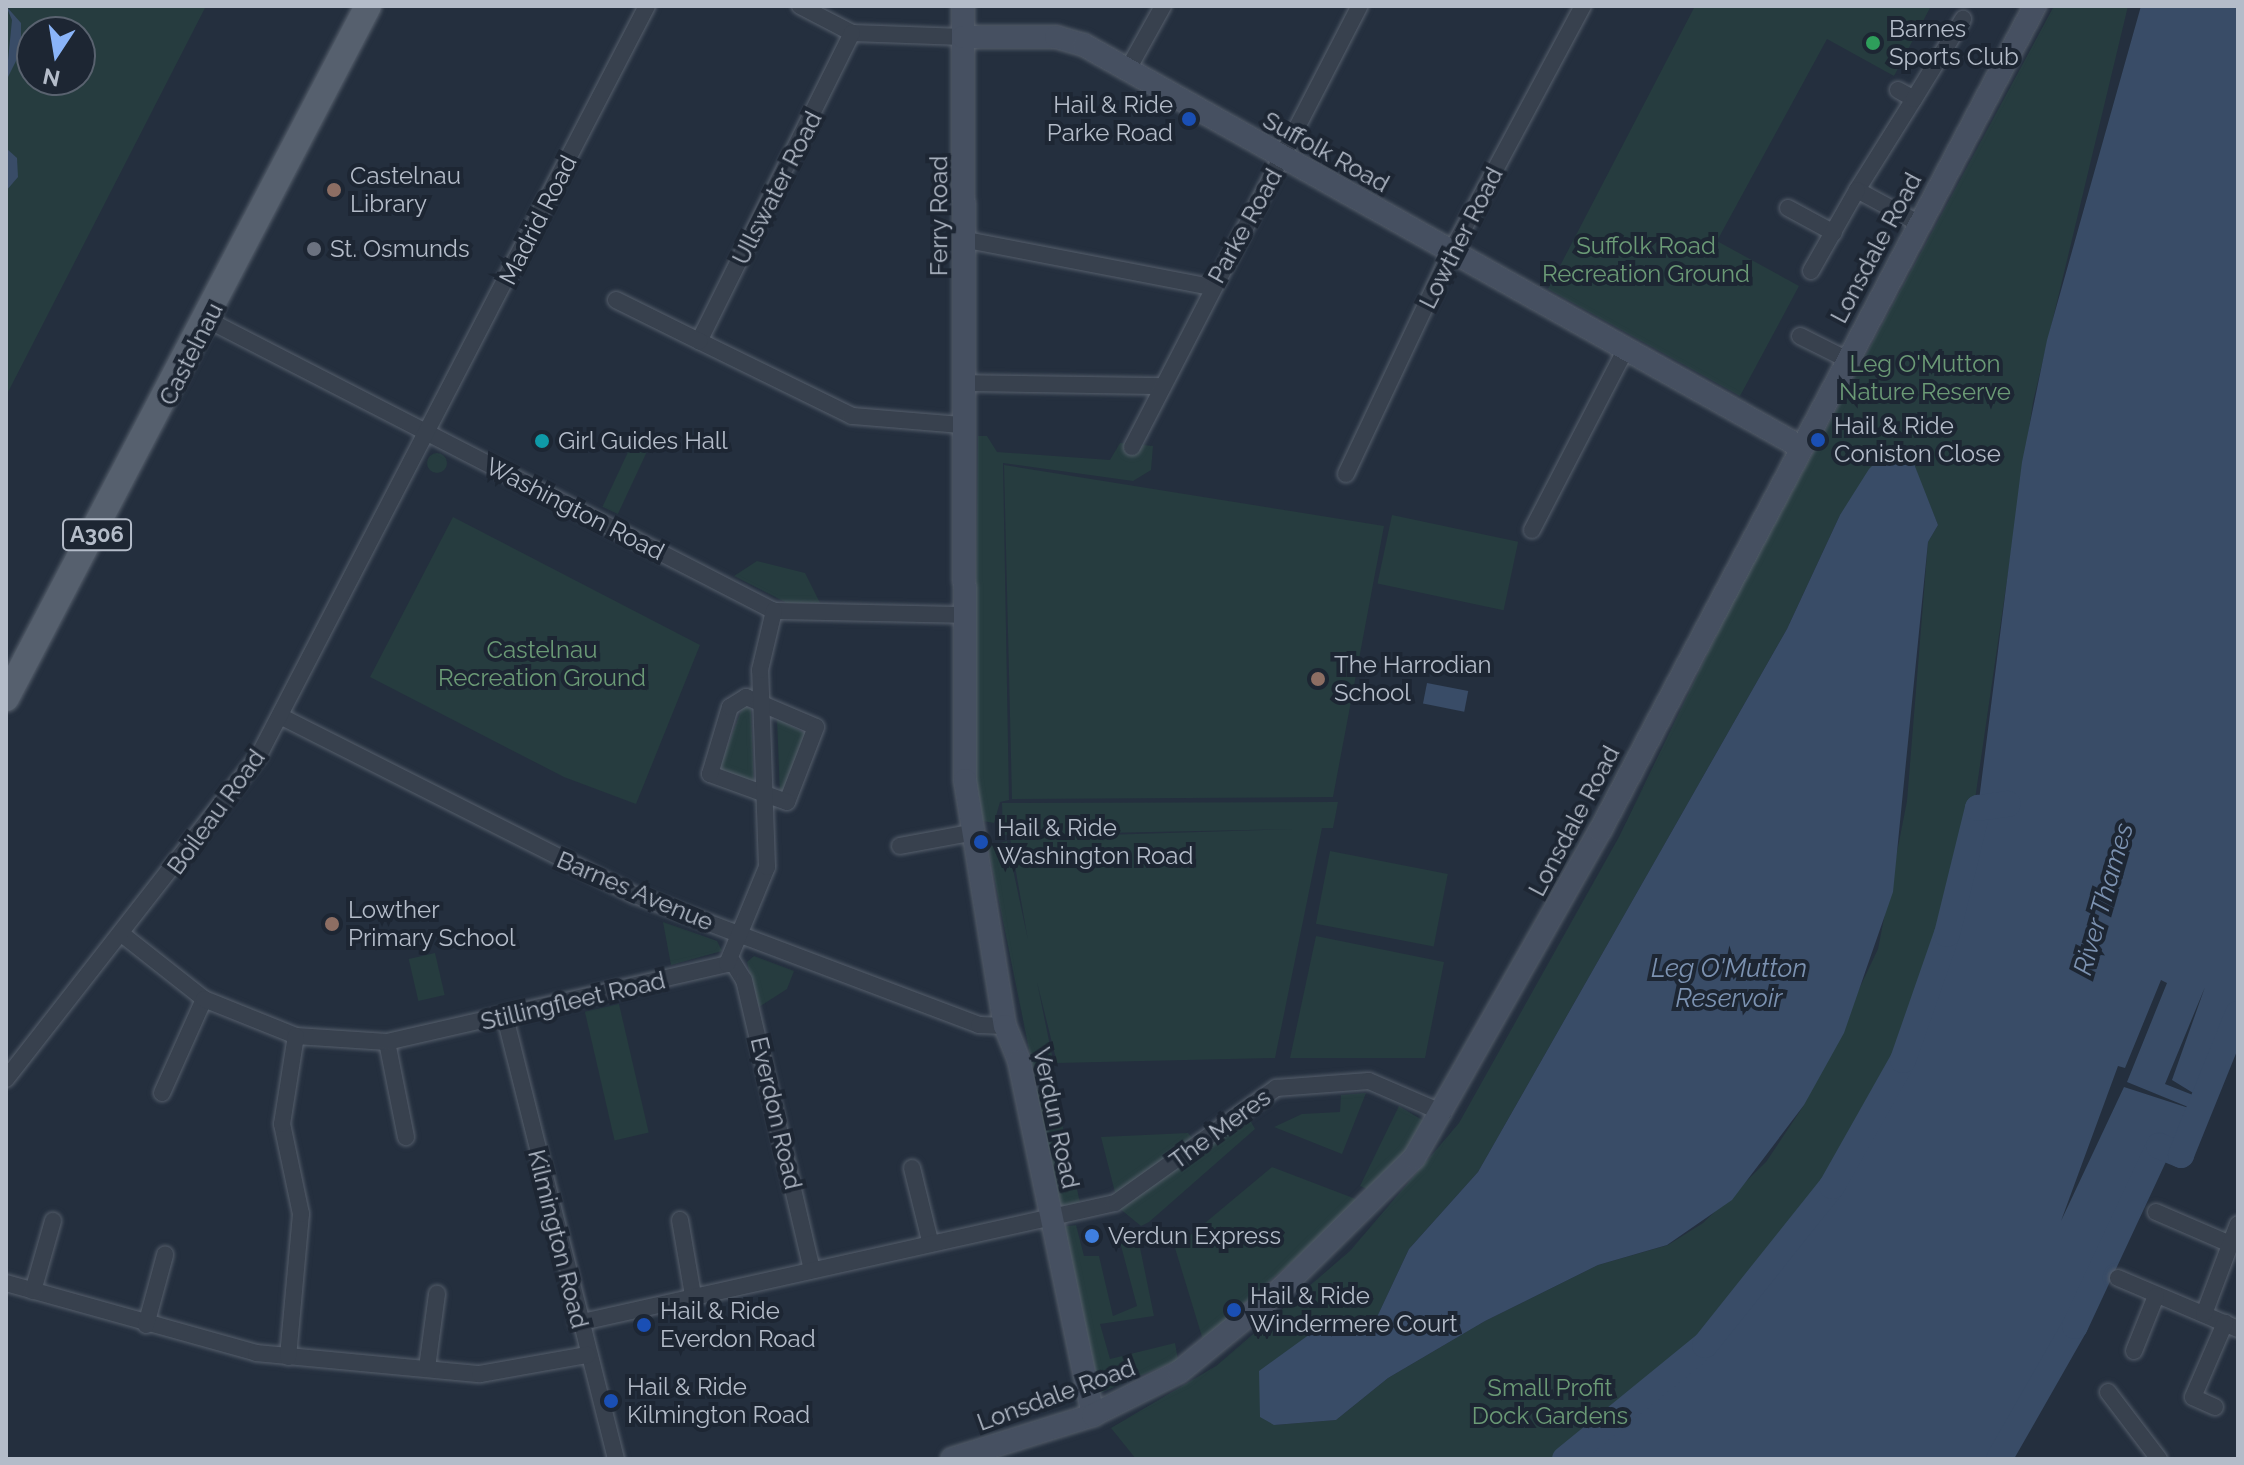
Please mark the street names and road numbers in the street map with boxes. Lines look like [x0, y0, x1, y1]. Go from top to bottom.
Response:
street label: Ullswater Road [726, 106, 828, 270]
street label: Suffolk Road [1258, 106, 1394, 198]
street label: Madrid Road [493, 151, 583, 289]
street label: Ferry Road [925, 156, 953, 276]
street label: Lowther Road [1413, 162, 1509, 314]
street label: Parke Road [1202, 164, 1288, 288]
street label: Lonsdale Road [1824, 168, 1928, 328]
street label: Castelnau [153, 298, 229, 410]
street label: Washington Road [481, 452, 669, 566]
road number: A306 [61, 517, 133, 553]
street label: Lonsdale Road [1522, 741, 1626, 901]
street label: Boileau Road [161, 744, 271, 880]
street label: Barnes Avenue [552, 845, 718, 937]
street label: Stillingfleet Road [478, 966, 668, 1036]
street label: Everdon Road [744, 1034, 808, 1192]
street label: Verdun Road [1027, 1045, 1085, 1191]
street label: The Meres [1164, 1083, 1276, 1175]
street label: Kilmington Road [522, 1147, 594, 1331]
street label: Lonsdale Road [973, 1353, 1139, 1437]

